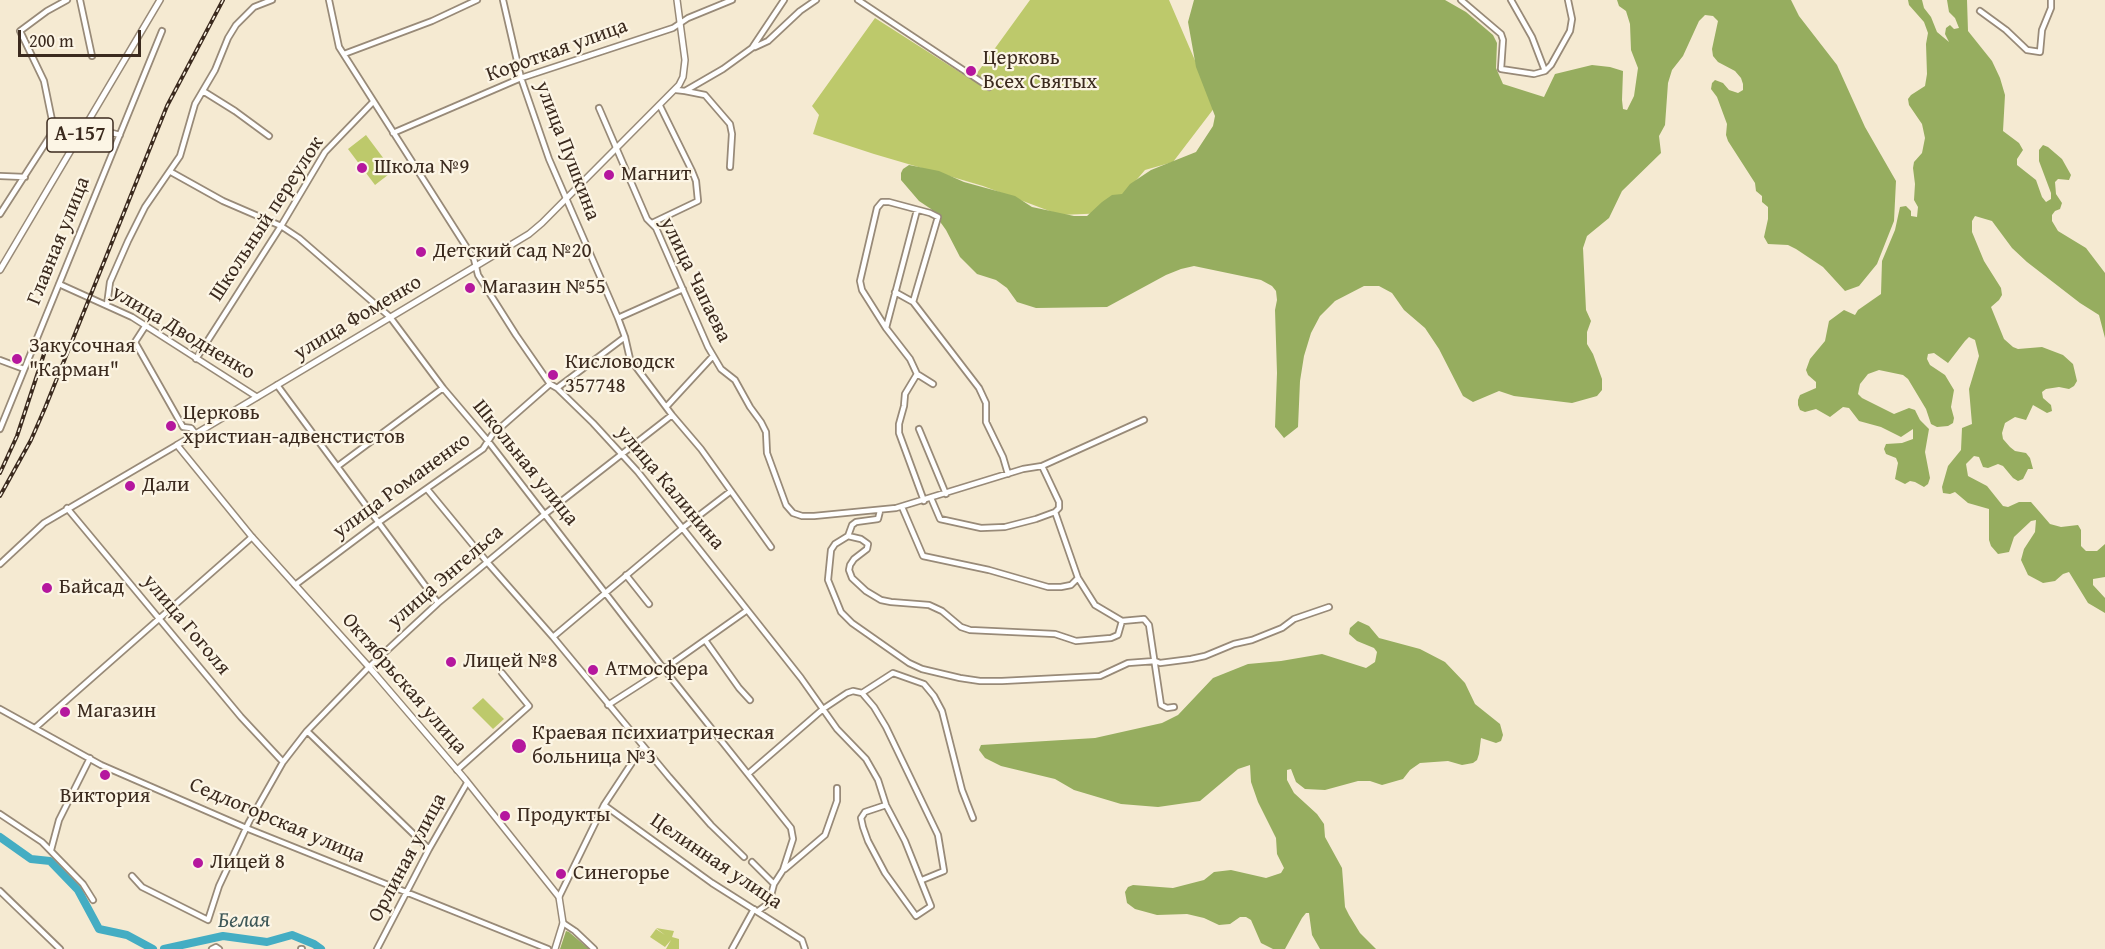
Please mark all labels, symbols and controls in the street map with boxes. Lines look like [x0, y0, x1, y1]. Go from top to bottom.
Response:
street label: Короткая улица [483, 14, 631, 88]
scale bar [21, 18, 144, 56]
text: 200 m [29, 27, 74, 54]
place label: Церковь Всех Святых [983, 46, 1097, 96]
marker: Церковь Всех Святых [964, 64, 978, 78]
street label: улица Пушкина [529, 78, 605, 224]
road number: А-157 [47, 118, 113, 152]
street label: Школьный переулок [204, 132, 330, 306]
place label: Школа №9 [374, 155, 469, 181]
marker: Школа №9 [355, 161, 369, 175]
place label: Магнит [621, 162, 691, 188]
marker: Магнит [602, 168, 616, 182]
street label: Главная улица [22, 173, 96, 309]
street label: улица Чапаева [654, 213, 736, 347]
place label: Детский сад №20 [433, 239, 592, 265]
marker: Детский сад №20 [414, 245, 428, 259]
street label: улица Фоменко [290, 270, 426, 366]
place label: Магазин №55 [482, 275, 606, 301]
street label: улица Дводненко [107, 280, 259, 386]
marker: Магазин №55 [463, 281, 477, 295]
place label: Закусочная "Карман" [29, 334, 136, 384]
place label: Кисловодск 357748 [565, 350, 675, 400]
marker: Закусочная "Карман" [10, 352, 24, 366]
marker: Кисловодск 357748 [546, 368, 560, 382]
street label: Школьная улица [466, 395, 584, 531]
place label: Церковь христиан-адвенстистов [183, 401, 405, 451]
marker: Церковь христиан-адвенстистов [164, 419, 178, 433]
street label: улица Калинина [610, 420, 730, 556]
street label: улица Романенко [328, 428, 476, 544]
place label: Дали [142, 473, 189, 499]
marker: Дали [123, 479, 137, 493]
street label: улица Энгельса [383, 520, 509, 634]
street label: улица Гоголя [136, 569, 236, 681]
place label: Байсад [59, 575, 124, 601]
marker: Байсад [40, 581, 54, 595]
street label: Октябрьская улица [336, 608, 472, 760]
place label: Лицей №8 [463, 649, 558, 675]
marker: Лицей №8 [444, 655, 458, 669]
place label: Атмосфера [605, 657, 708, 683]
marker: Атмосфера [586, 663, 600, 677]
place label: Магазин [77, 699, 156, 725]
marker: Магазин [58, 705, 72, 719]
place label: Краевая психиатрическая больница №3 [532, 721, 774, 771]
marker: Краевая психиатрическая больница №3 [510, 737, 528, 755]
marker: Виктория [98, 768, 112, 782]
street label: Седлогорская улица [185, 773, 369, 869]
place label: Виктория [60, 784, 150, 810]
street label: Орлиная улица [363, 789, 453, 927]
place label: Продукты [517, 803, 611, 829]
marker: Продукты [498, 809, 512, 823]
street label: Целинная улица [645, 809, 787, 915]
place label: Лицей 8 [210, 850, 285, 876]
marker: Лицей 8 [191, 856, 205, 870]
place label: Синегорье [573, 861, 670, 887]
marker: Синегорье [554, 867, 568, 881]
water label: Белая [218, 907, 270, 935]

